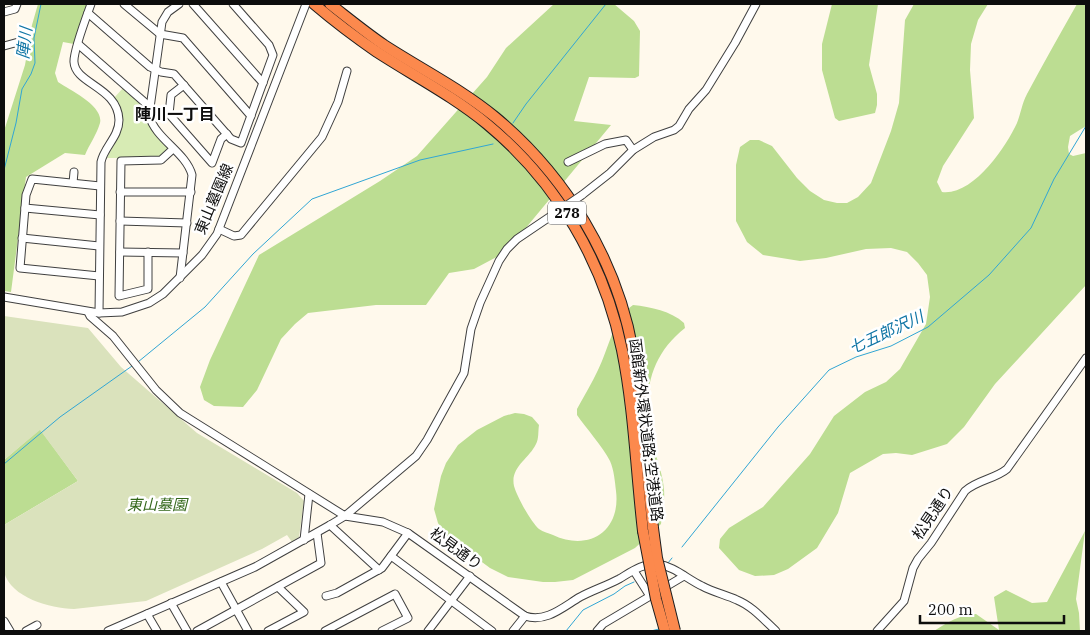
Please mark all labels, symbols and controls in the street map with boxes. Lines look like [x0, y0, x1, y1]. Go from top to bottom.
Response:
water label: 陣川 [12, 24, 36, 60]
district label: 陣川一丁目 [135, 104, 215, 124]
street label: 東山墓園線 [190, 161, 237, 237]
road number: 278 [548, 202, 586, 224]
water label: 七五郎沢川 [846, 305, 928, 358]
street label: 函館新外環状道路;空港道路 [626, 337, 667, 523]
street label: 松見通り [908, 483, 957, 543]
park label: 東山墓園 [127, 495, 189, 514]
street label: 松見通り [426, 523, 486, 574]
scale bar [920, 592, 1064, 624]
text: 200 m [928, 600, 973, 619]

